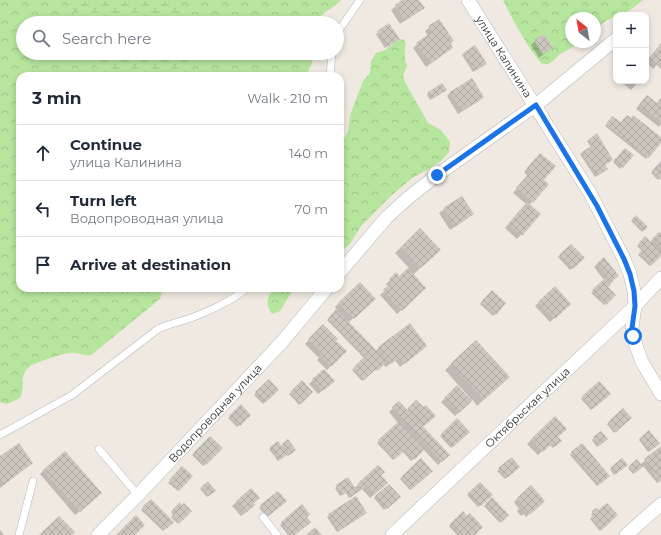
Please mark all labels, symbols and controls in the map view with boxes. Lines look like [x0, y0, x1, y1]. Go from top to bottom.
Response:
street label: улица Калинина [472, 12, 535, 100]
north arrow [565, 12, 601, 48]
map controls [613, 12, 649, 84]
button: + [613, 12, 649, 48]
search box [16, 16, 344, 60]
icon: search [30, 27, 52, 49]
text: Search here [62, 29, 151, 48]
button: − [613, 48, 649, 84]
text: 3 min [32, 88, 82, 108]
text: Walk · 210 m [247, 90, 328, 106]
text: Continue [70, 135, 142, 154]
icon: ahead [32, 142, 54, 164]
text: 140 m [289, 145, 328, 161]
text: улица Калинина [70, 154, 182, 170]
route end [428, 166, 446, 184]
text: Turn left [70, 191, 137, 210]
icon: left [32, 198, 54, 220]
text: 70 m [295, 201, 328, 217]
text: Водопроводная улица [70, 210, 223, 226]
icon: arrive [32, 254, 54, 276]
text: Arrive at destination [70, 255, 231, 274]
route start [624, 327, 642, 345]
street label: Водопроводная улица [165, 361, 265, 465]
street label: Октябрьская улица [482, 364, 573, 451]

